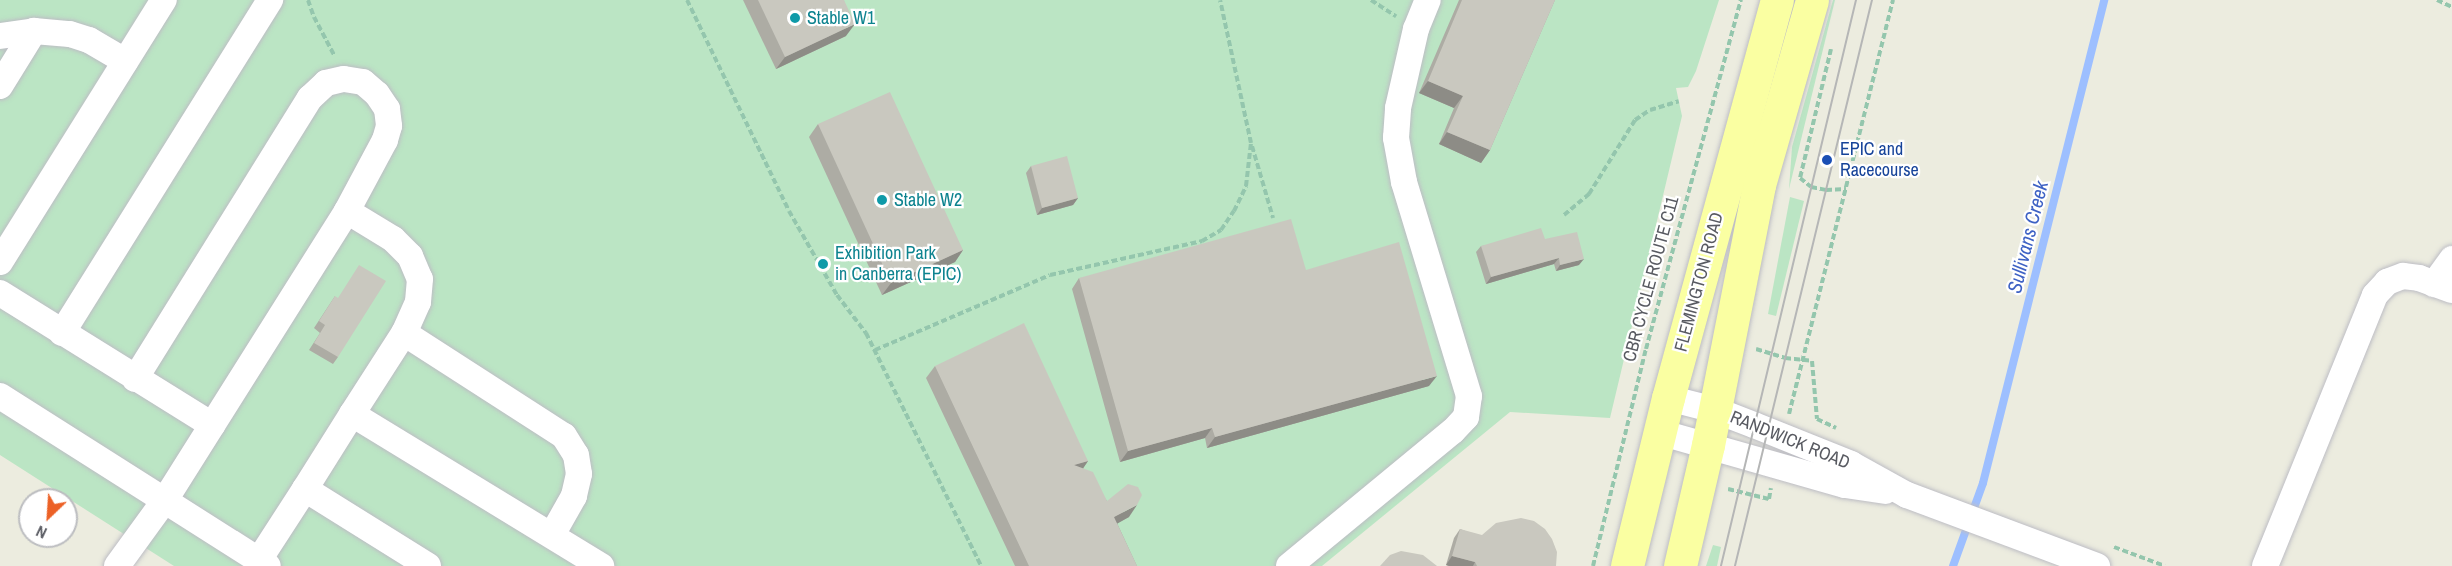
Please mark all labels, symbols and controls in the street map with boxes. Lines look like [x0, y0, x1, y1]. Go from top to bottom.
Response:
place label: Stable W1 [807, 7, 875, 29]
marker: Stable W1 [788, 11, 802, 25]
place label: EPIC and Racecourse [1840, 139, 1919, 182]
marker: EPIC and Racecourse [1818, 151, 1836, 169]
water label: Sullivans Creek [2001, 178, 2053, 296]
place label: Stable W2 [894, 189, 962, 211]
marker: Stable W2 [875, 193, 889, 207]
street label: CBR CYCLE ROUTE C11 [1619, 194, 1683, 364]
street label: FLEMINGTON ROAD [1670, 210, 1728, 354]
place label: Exhibition Park in Canberra (EPIC) [835, 243, 961, 286]
marker: Exhibition Park in Canberra (EPIC) [816, 257, 830, 271]
street label: RANDWICK ROAD [1727, 406, 1853, 474]
north arrow [18, 488, 78, 548]
text: N [32, 521, 50, 544]

